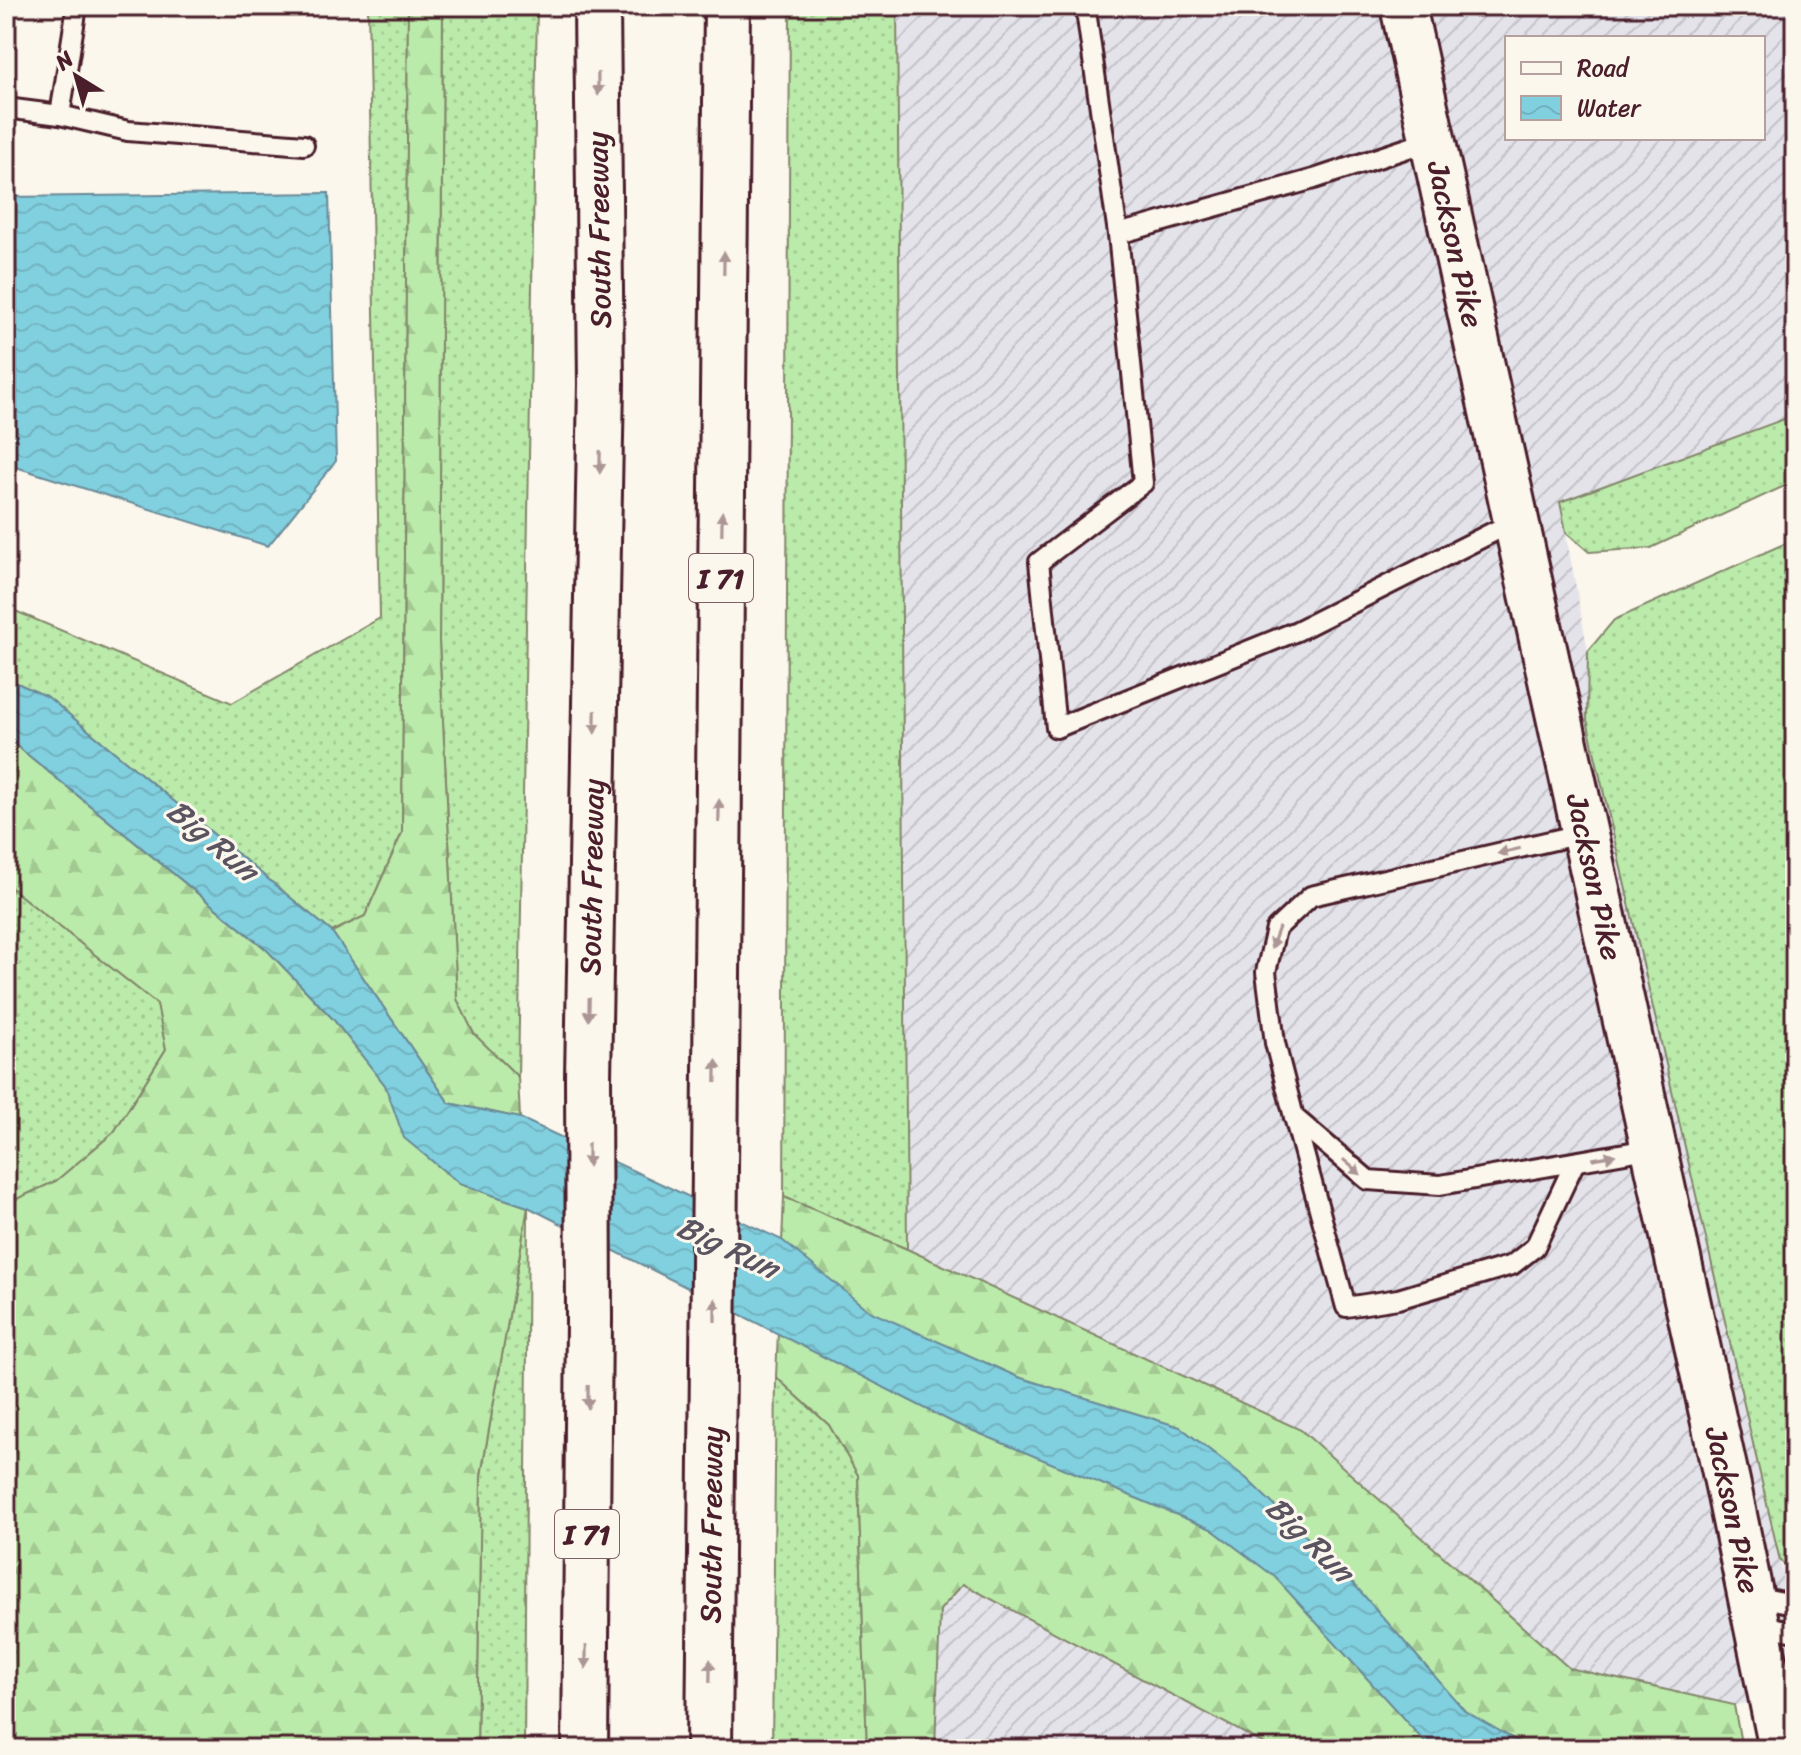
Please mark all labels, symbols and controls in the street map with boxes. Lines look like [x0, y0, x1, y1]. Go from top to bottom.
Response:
north arrow [36, 36, 116, 116]
legend [1505, 36, 1765, 140]
text: N [46, 40, 83, 81]
text: Road [1577, 47, 1631, 89]
one-way arrow [592, 72, 604, 97]
text: Water [1577, 87, 1642, 129]
street label: South Freeway [570, 131, 628, 329]
street label: Jackson Pike [1411, 155, 1500, 333]
one-way arrow [718, 250, 730, 275]
one-way arrow [593, 450, 606, 475]
one-way arrow [715, 510, 728, 535]
road number: I 71 [689, 554, 753, 602]
one-way arrow [588, 710, 601, 735]
street label: South Freeway [563, 778, 621, 976]
water label: Big Run [153, 784, 275, 899]
street label: Jackson Pike [1550, 788, 1639, 966]
one-way arrow [713, 798, 725, 823]
one-way arrow [1496, 845, 1521, 857]
one-way arrow [1269, 926, 1281, 950]
one-way arrow [583, 997, 595, 1022]
one-way arrow [710, 1058, 722, 1083]
one-way arrow [582, 1143, 594, 1168]
one-way arrow [1592, 1150, 1617, 1162]
one-way arrow [1342, 1158, 1362, 1175]
water label: Big Run [667, 1199, 792, 1298]
one-way arrow [709, 1297, 721, 1322]
one-way arrow [582, 1385, 595, 1410]
street label: Jackson Pike [1689, 1421, 1776, 1599]
street label: South Freeway [683, 1426, 739, 1624]
water label: Big Run [1251, 1482, 1371, 1600]
road number: I 71 [555, 1510, 619, 1558]
one-way arrow [580, 1645, 592, 1670]
one-way arrow [704, 1658, 717, 1683]

